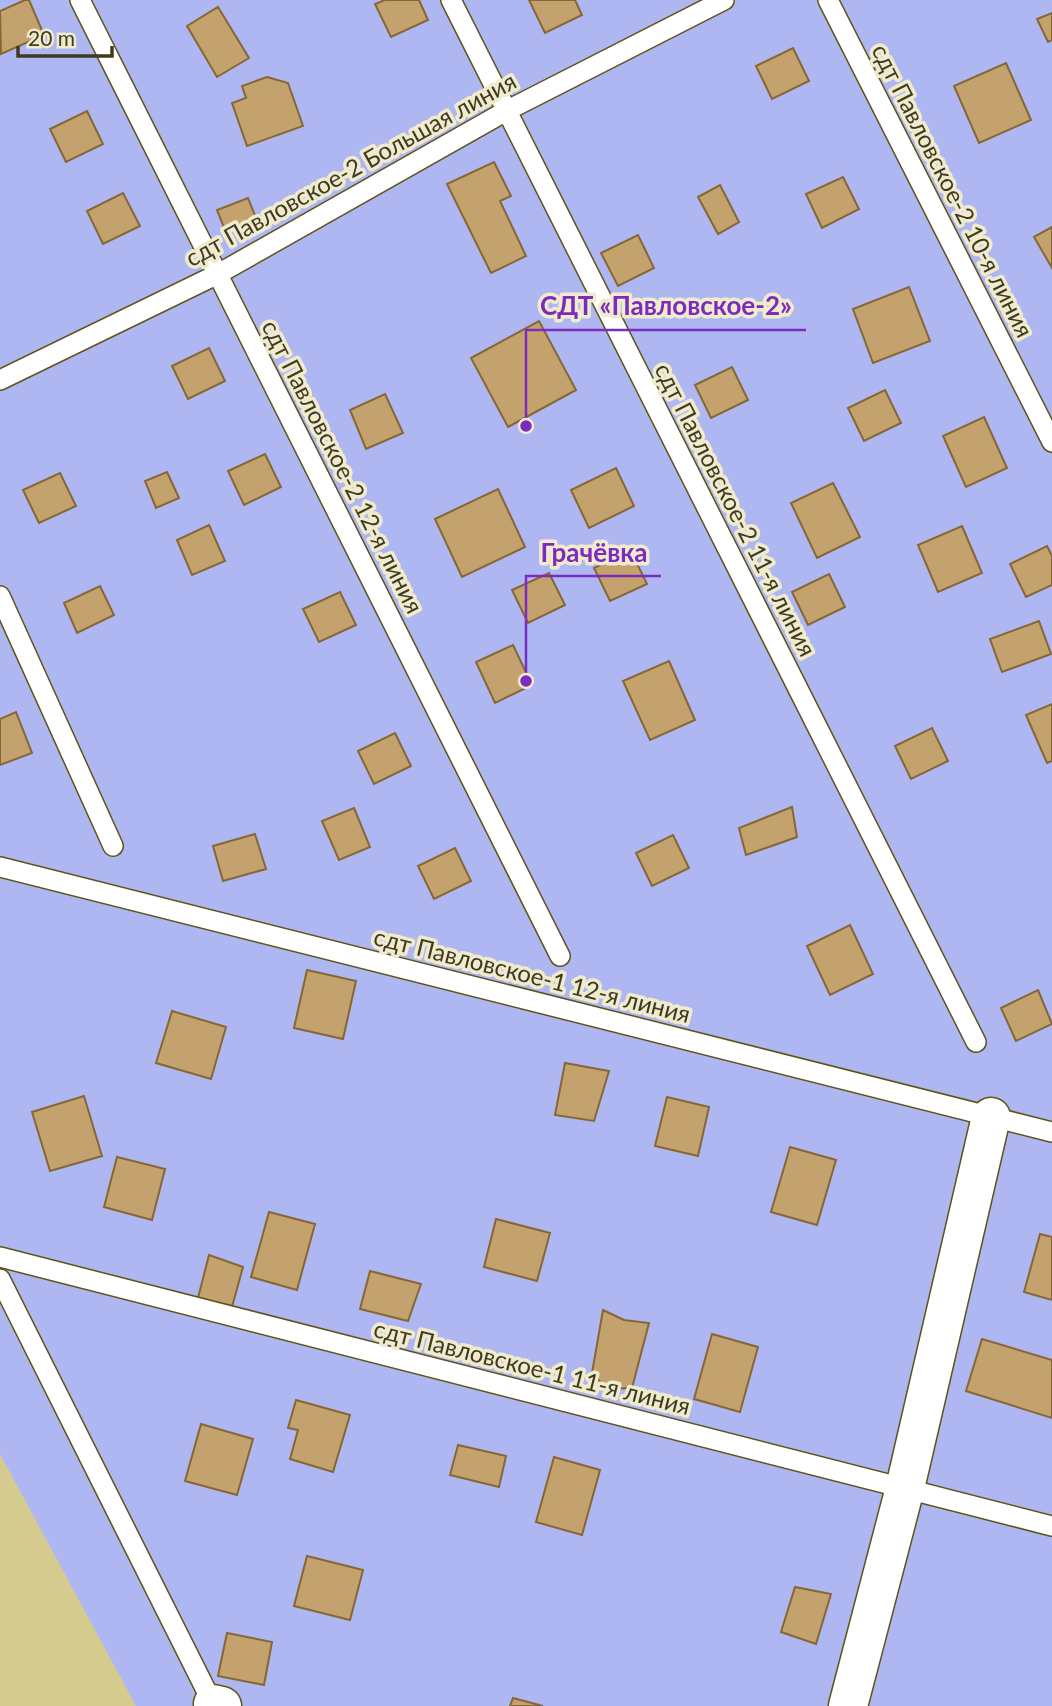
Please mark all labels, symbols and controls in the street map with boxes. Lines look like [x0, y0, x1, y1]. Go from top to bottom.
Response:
scale bar [18, 14, 112, 58]
text: 20 m [28, 25, 75, 50]
street label: сдт Павловское-2 10-я линия [867, 39, 1040, 342]
street label: сдт Павловское-2 Большая линия [180, 65, 521, 272]
callout: СДТ «Павловское-2» [526, 283, 806, 330]
text: СДТ «Павловское-2» [540, 289, 792, 321]
street label: сдт Павловское-2 12-я линия [257, 315, 430, 618]
street label: сдт Павловское-2 11-я линия [650, 358, 823, 661]
callout: Грачёвка [526, 529, 661, 576]
text: Грачёвка [540, 536, 648, 568]
street label: сдт Павловское-1 12-я линия [371, 921, 694, 1028]
street label: сдт Павловское-1 11-я линия [371, 1313, 694, 1420]

